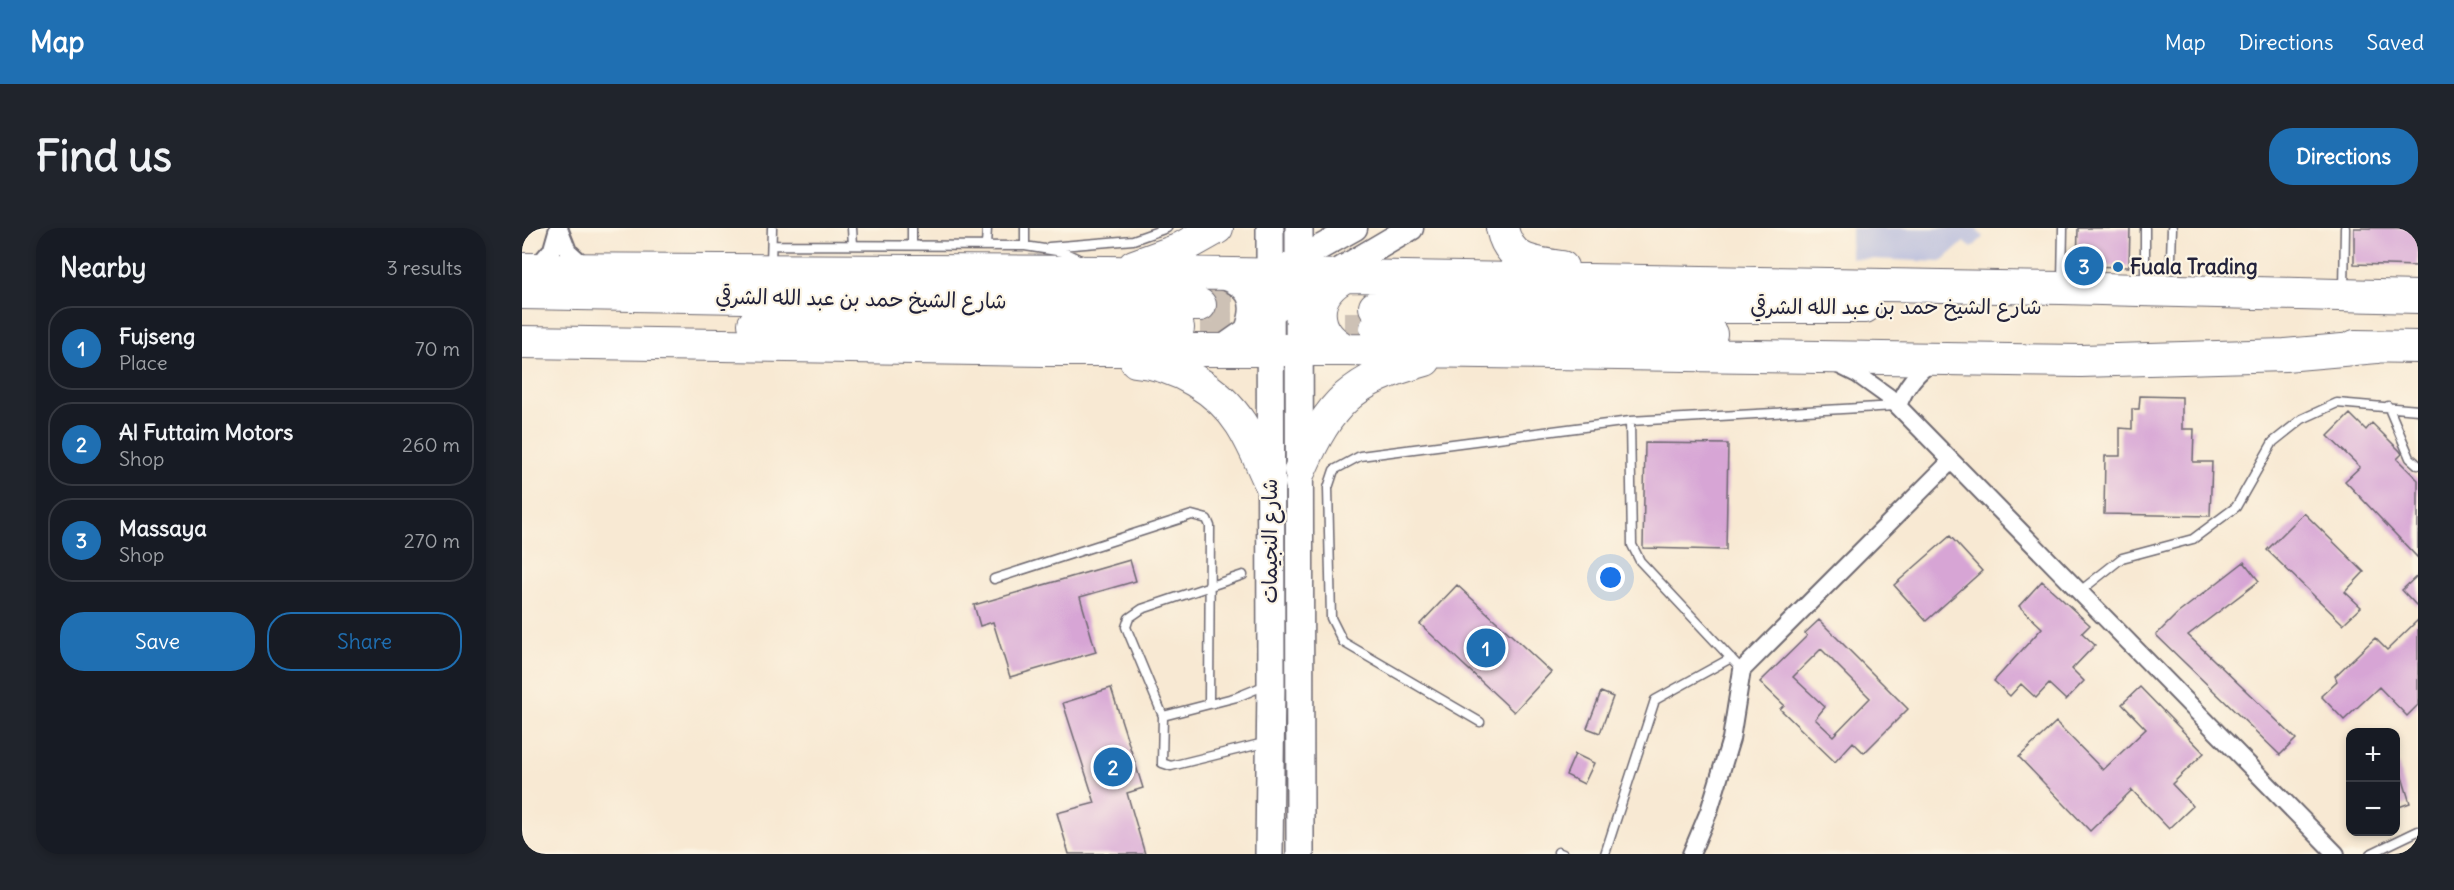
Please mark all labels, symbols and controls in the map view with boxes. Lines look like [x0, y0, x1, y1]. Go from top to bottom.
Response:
text: Map [30, 24, 84, 60]
text: Map [2165, 29, 2206, 56]
text: Directions [2239, 29, 2333, 56]
text: Saved [2366, 29, 2424, 56]
button: Directions [2269, 128, 2418, 185]
text: Find us [36, 130, 172, 182]
pin: 3 [2064, 243, 2104, 288]
text: Nearby [60, 251, 146, 284]
place label: Fuala Trading [2130, 253, 2258, 280]
text: 3 results [386, 255, 462, 280]
marker: Fuala Trading [2111, 260, 2125, 274]
street label: شارع الشيخ حمد بن عبد الله الشرقي [715, 282, 1007, 317]
street label: شارع الشيخ حمد بن عبد الله الشرقي [1750, 293, 2042, 322]
text: Fujseng [119, 322, 195, 350]
text: 1 [78, 336, 85, 361]
text: 70 m [415, 336, 460, 361]
text: Place [119, 350, 167, 375]
text: Al Futtaim Motors [119, 418, 293, 446]
text: 2 [76, 432, 87, 457]
text: 260 m [402, 432, 460, 457]
text: Shop [119, 446, 164, 471]
street label: شارع النجيمات [1256, 478, 1285, 604]
text: Massaya [119, 514, 207, 542]
text: 3 [76, 528, 87, 553]
text: 270 m [404, 528, 460, 553]
text: Shop [119, 542, 164, 567]
your location [1596, 563, 1625, 592]
button: Save [60, 612, 255, 671]
button: Share [267, 612, 462, 671]
pin: 1 [1466, 626, 1506, 670]
map controls [2346, 728, 2400, 836]
button: + [2346, 728, 2400, 782]
pin: 2 [1094, 744, 1132, 790]
button: − [2346, 782, 2400, 836]

